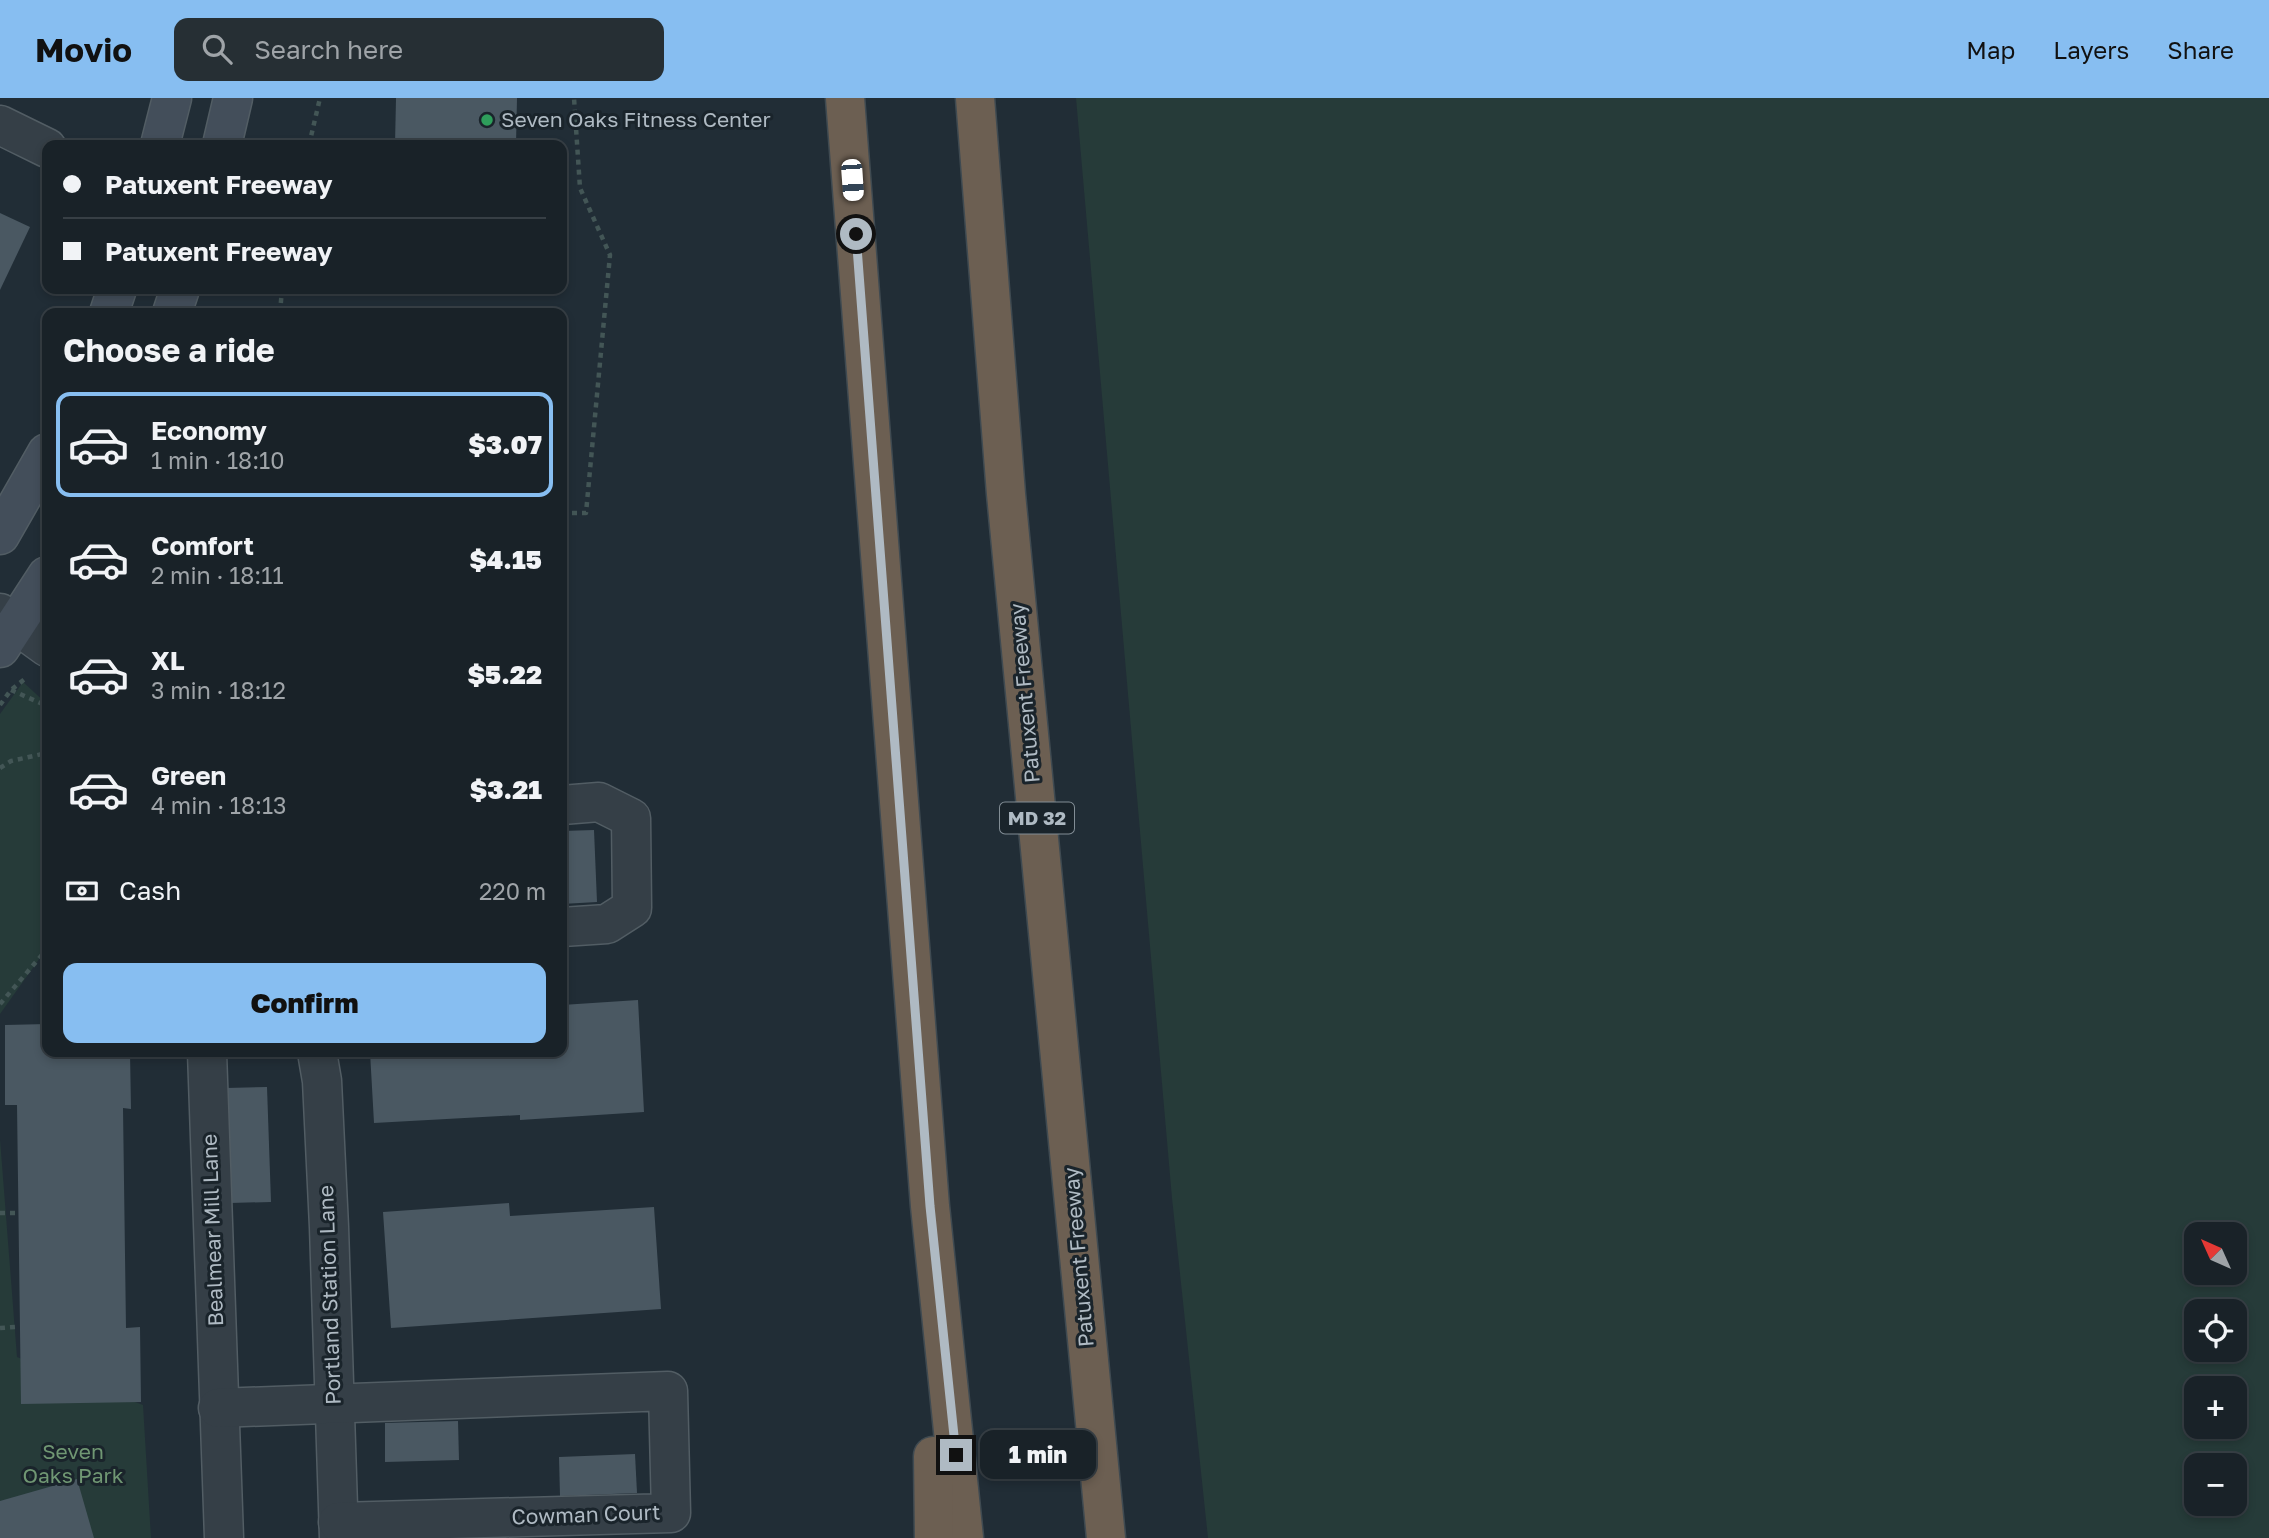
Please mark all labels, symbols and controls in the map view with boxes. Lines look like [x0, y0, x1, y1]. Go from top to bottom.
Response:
search box [174, 18, 664, 81]
text: Movio [35, 30, 132, 69]
icon: search [198, 30, 236, 68]
text: Search here [254, 34, 403, 65]
text: Map [1966, 35, 2015, 64]
text: Layers [2053, 35, 2129, 64]
text: Share [2167, 35, 2234, 64]
place label: Seven Oaks Fitness Center [501, 106, 771, 132]
marker: Seven Oaks Fitness Center [479, 112, 495, 128]
car [841, 158, 864, 202]
text: Patuxent Freeway [105, 169, 333, 200]
route start [840, 218, 872, 250]
text: Patuxent Freeway [105, 236, 333, 267]
text: Choose a ride [63, 331, 275, 369]
icon: car [67, 413, 130, 476]
text: Economy [151, 415, 267, 446]
text: $3.07 [468, 429, 542, 460]
text: 1 min · 18:10 [151, 446, 284, 474]
icon: car [67, 528, 130, 591]
text: Comfort [151, 530, 254, 561]
text: $4.15 [469, 544, 542, 575]
text: 2 min · 18:11 [151, 561, 284, 589]
street label: Patuxent Freeway [1003, 602, 1045, 784]
icon: car [67, 643, 130, 706]
text: XL [151, 645, 185, 676]
text: $5.22 [467, 659, 542, 690]
text: 3 min · 18:12 [151, 676, 286, 704]
icon: car [67, 758, 130, 821]
text: Green [151, 760, 226, 791]
text: $3.21 [470, 774, 542, 805]
text: 4 min · 18:13 [151, 791, 287, 819]
road number: MD 32 [1000, 803, 1074, 834]
icon: cash [63, 872, 101, 910]
text: Cash [119, 875, 181, 906]
text: 220 m [479, 877, 546, 905]
button: Confirm [63, 963, 546, 1043]
street label: Bealmear Mill Lane [196, 1133, 228, 1327]
street label: Patuxent Freeway [1057, 1166, 1099, 1348]
street label: Portland Station Lane [312, 1185, 346, 1405]
north arrow [2184, 1222, 2247, 1284]
map controls [2184, 1222, 2247, 1516]
button: locate [2184, 1299, 2247, 1362]
button: + [2184, 1376, 2247, 1439]
callout: 1 min [981, 1430, 1096, 1480]
park label: Seven Oaks Park [22, 1438, 124, 1488]
route end [940, 1439, 972, 1471]
text: 1 min [1009, 1440, 1067, 1468]
button: − [2184, 1453, 2247, 1516]
street label: Cowman Court [511, 1498, 661, 1530]

